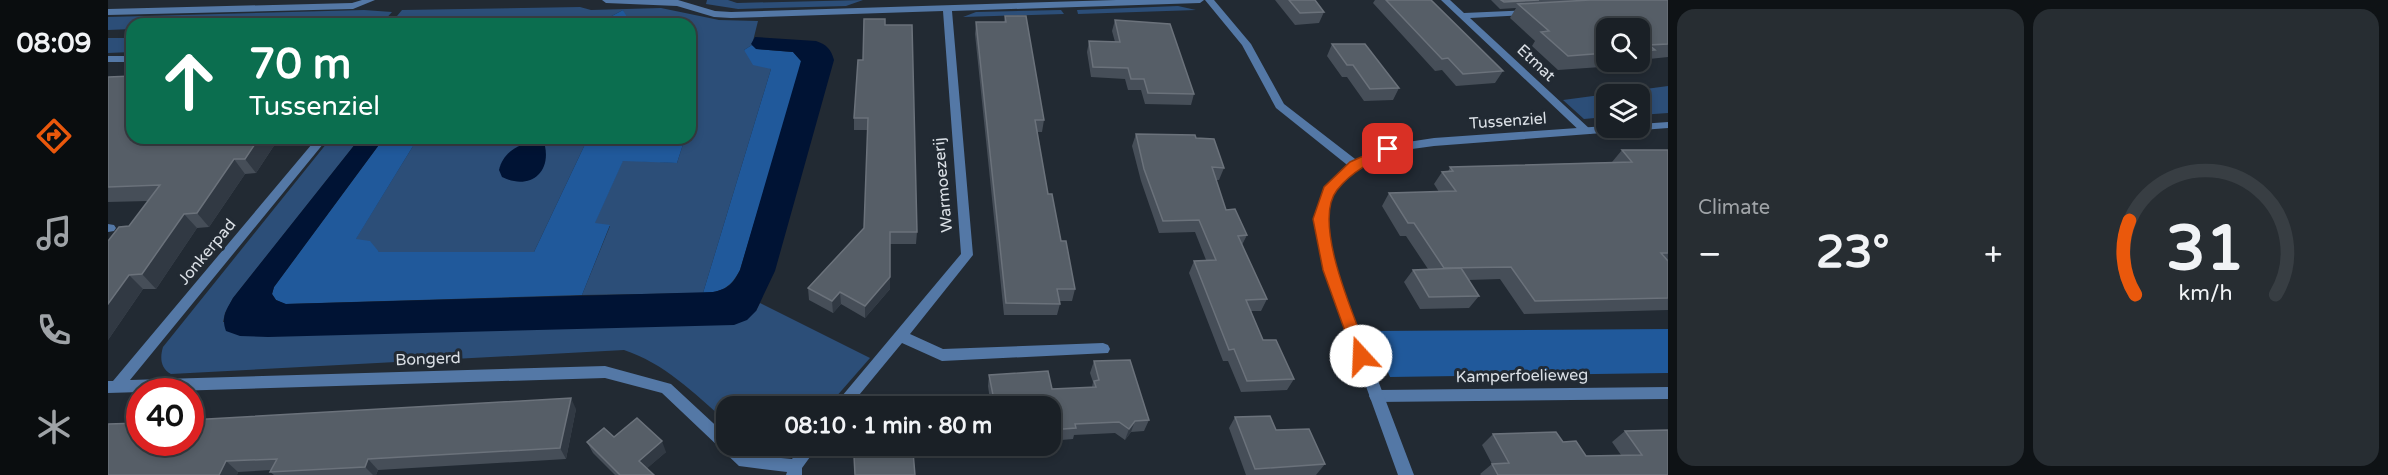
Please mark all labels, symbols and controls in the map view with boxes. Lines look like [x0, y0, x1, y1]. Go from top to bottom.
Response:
map controls [1596, 18, 1650, 138]
button: search [1596, 18, 1650, 72]
text: 08:09 [17, 27, 91, 60]
text: 70 m [249, 39, 351, 90]
street label: Etmat [1512, 40, 1560, 86]
icon: ahead [150, 42, 228, 120]
button: layers [1596, 84, 1650, 138]
text: Tussenziel [249, 90, 380, 123]
street label: Tussenziel [1469, 108, 1547, 134]
icon: directions [33, 115, 75, 157]
pin [1362, 123, 1413, 174]
icon: arrive [1371, 132, 1404, 165]
street label: Warmoezerij [929, 137, 957, 233]
text: Climate [1698, 196, 1770, 220]
icon: music [33, 212, 75, 254]
text: 31 [2167, 212, 2245, 287]
street label: Jonkerpad [174, 215, 240, 289]
text: 23° [1816, 226, 1889, 280]
text: − [1698, 235, 1722, 274]
text: + [1984, 235, 2002, 274]
text: km/h [2179, 280, 2233, 306]
icon: phone [33, 309, 75, 351]
position arrow [1329, 324, 1393, 388]
street label: Bongerd [395, 348, 461, 370]
street label: Kamperfoelieweg [1455, 365, 1589, 387]
speed limit sign: 40 [126, 378, 204, 456]
icon: climate [33, 406, 75, 448]
text: 08:10 · 1 min · 80 m [785, 413, 992, 439]

